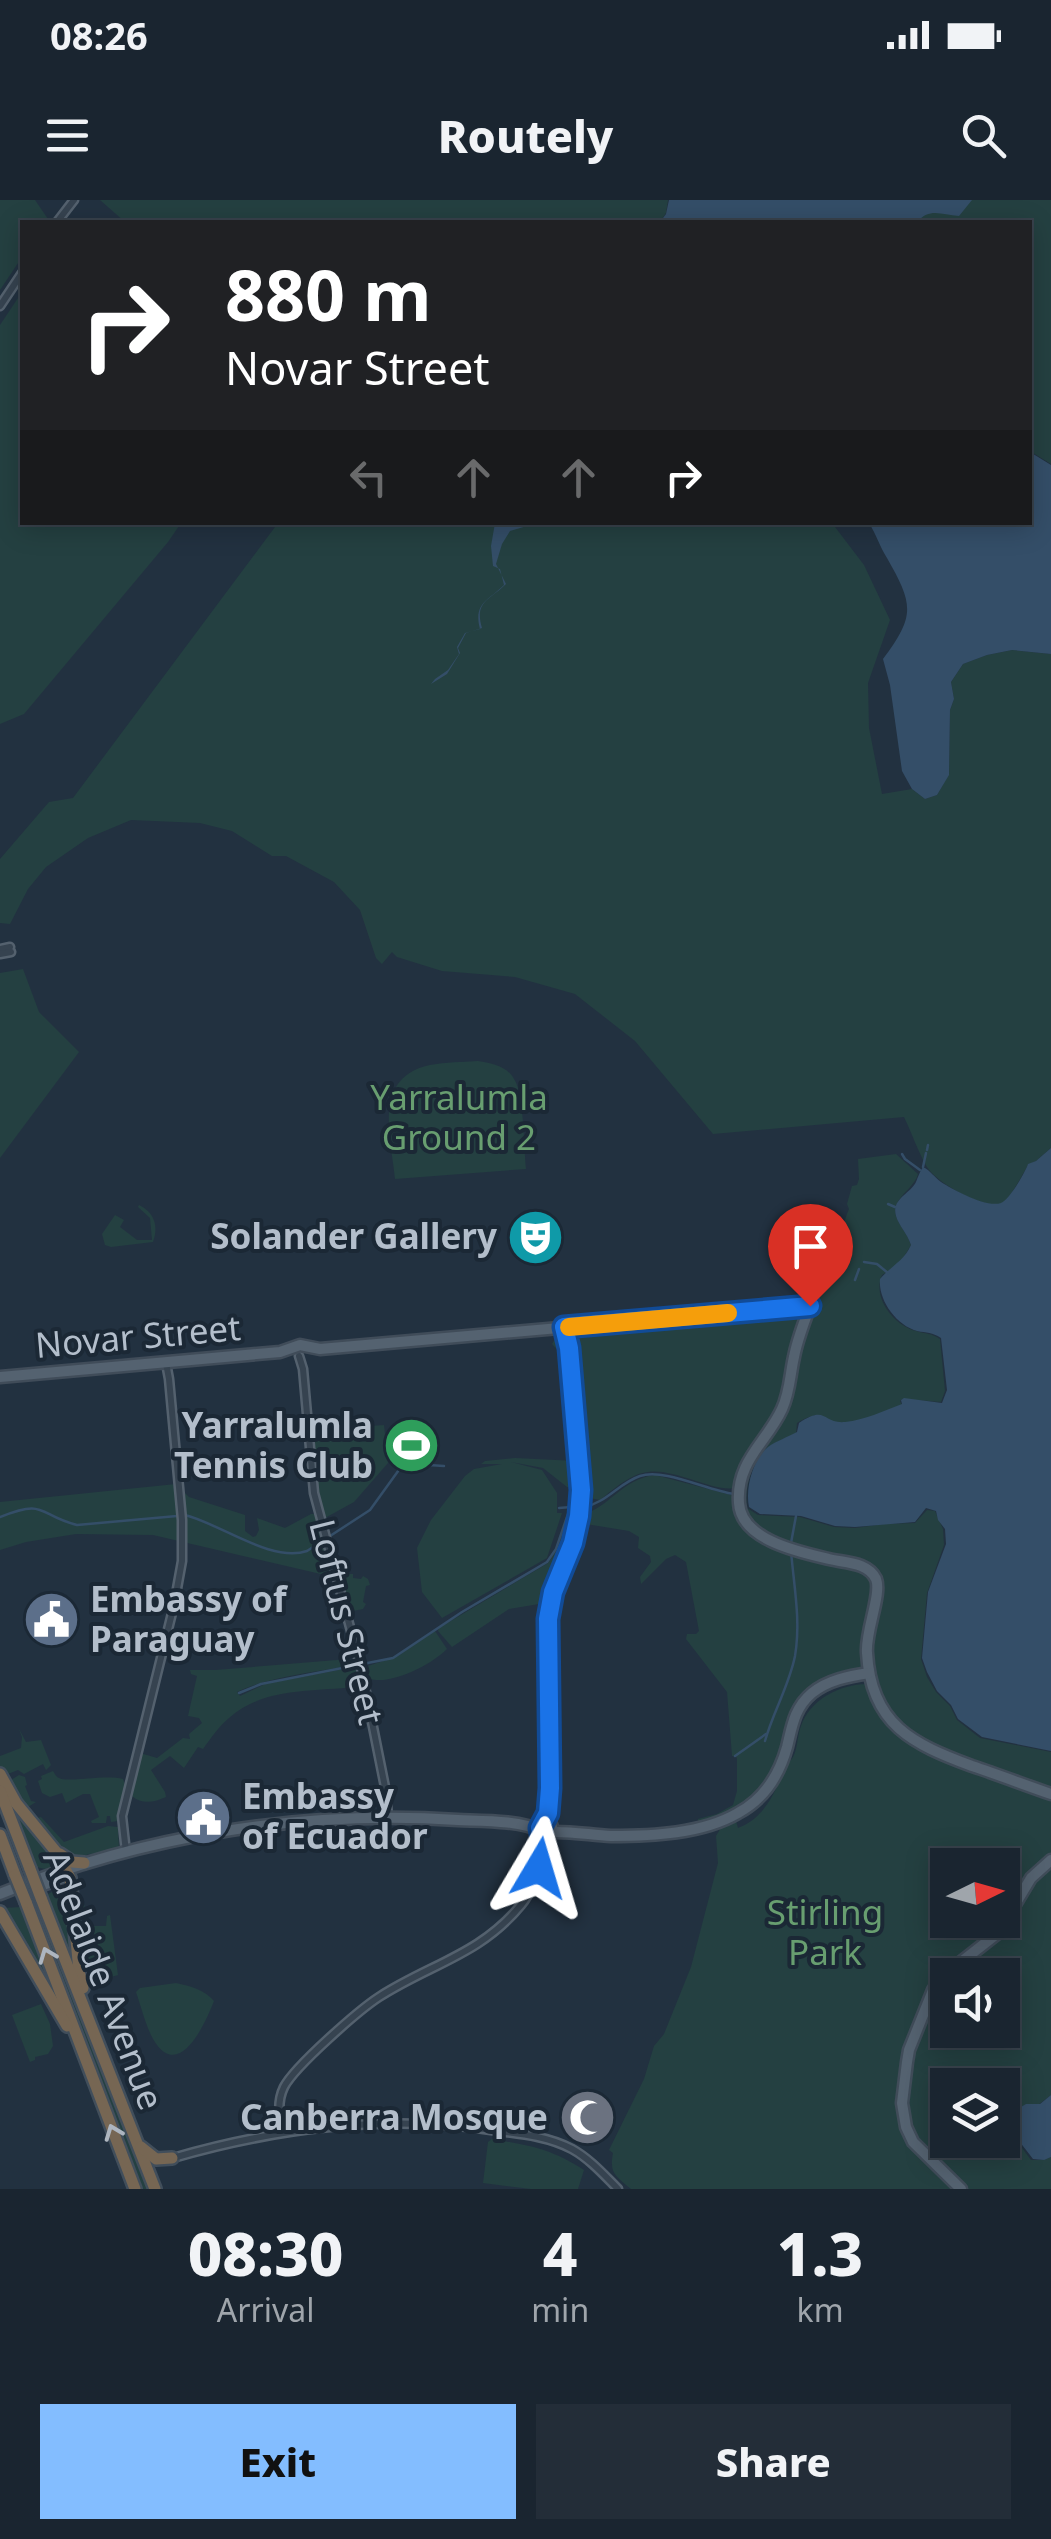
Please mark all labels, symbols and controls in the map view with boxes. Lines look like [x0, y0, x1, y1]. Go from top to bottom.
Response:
text: 08:26 [50, 9, 148, 61]
text: Routely [438, 105, 613, 166]
icon: menu [40, 108, 95, 163]
icon: search [956, 108, 1011, 163]
text: 880 m [225, 246, 432, 342]
icon: right [60, 260, 190, 390]
text: Novar Street [225, 337, 490, 398]
icon: left [341, 450, 396, 505]
icon: ahead [446, 450, 501, 505]
icon: ahead [551, 450, 606, 505]
icon: right [656, 450, 711, 505]
park label: Yarralumla Ground 2 [370, 1073, 548, 1160]
pin [768, 1204, 853, 1307]
theatre icon: Solander Gallery [506, 1207, 566, 1267]
place label: Solander Gallery [210, 1212, 497, 1259]
icon: arrive [783, 1219, 838, 1274]
street label: Novar Street [33, 1303, 242, 1368]
place label: Yarralumla Tennis Club [174, 1401, 373, 1488]
sports icon: Yarralumla Tennis Club [382, 1416, 442, 1476]
street label: Loftus Street [299, 1514, 396, 1729]
place label: Embassy of Paraguay [90, 1575, 289, 1662]
public building icon: Embassy of Paraguay [21, 1590, 81, 1650]
place label: Embassy of Ecuador [242, 1772, 428, 1859]
public building icon: Embassy of Ecuador [173, 1787, 233, 1847]
position arrow [487, 1816, 591, 1920]
street label: Adelaide Avenue [33, 1843, 176, 2116]
north arrow [930, 1848, 1020, 1938]
map controls [930, 1848, 1020, 2158]
park label: Stirling Park [767, 1888, 883, 1975]
one-way arrow [38, 1948, 59, 1965]
button: sound [930, 1958, 1020, 2048]
button: layers [930, 2068, 1020, 2158]
mosque icon: Canberra Mosque [557, 2088, 617, 2148]
place label: Canberra Mosque [240, 2093, 548, 2140]
one-way arrow [105, 2124, 125, 2142]
text: 08:30 [188, 2212, 344, 2294]
text: 4 [543, 2212, 578, 2294]
text: 1.3 [777, 2212, 863, 2294]
text: Arrival [217, 2288, 314, 2331]
text: min [531, 2288, 589, 2331]
text: km [797, 2288, 844, 2331]
button: Exit [40, 2404, 516, 2519]
button: Share [536, 2404, 1011, 2519]

